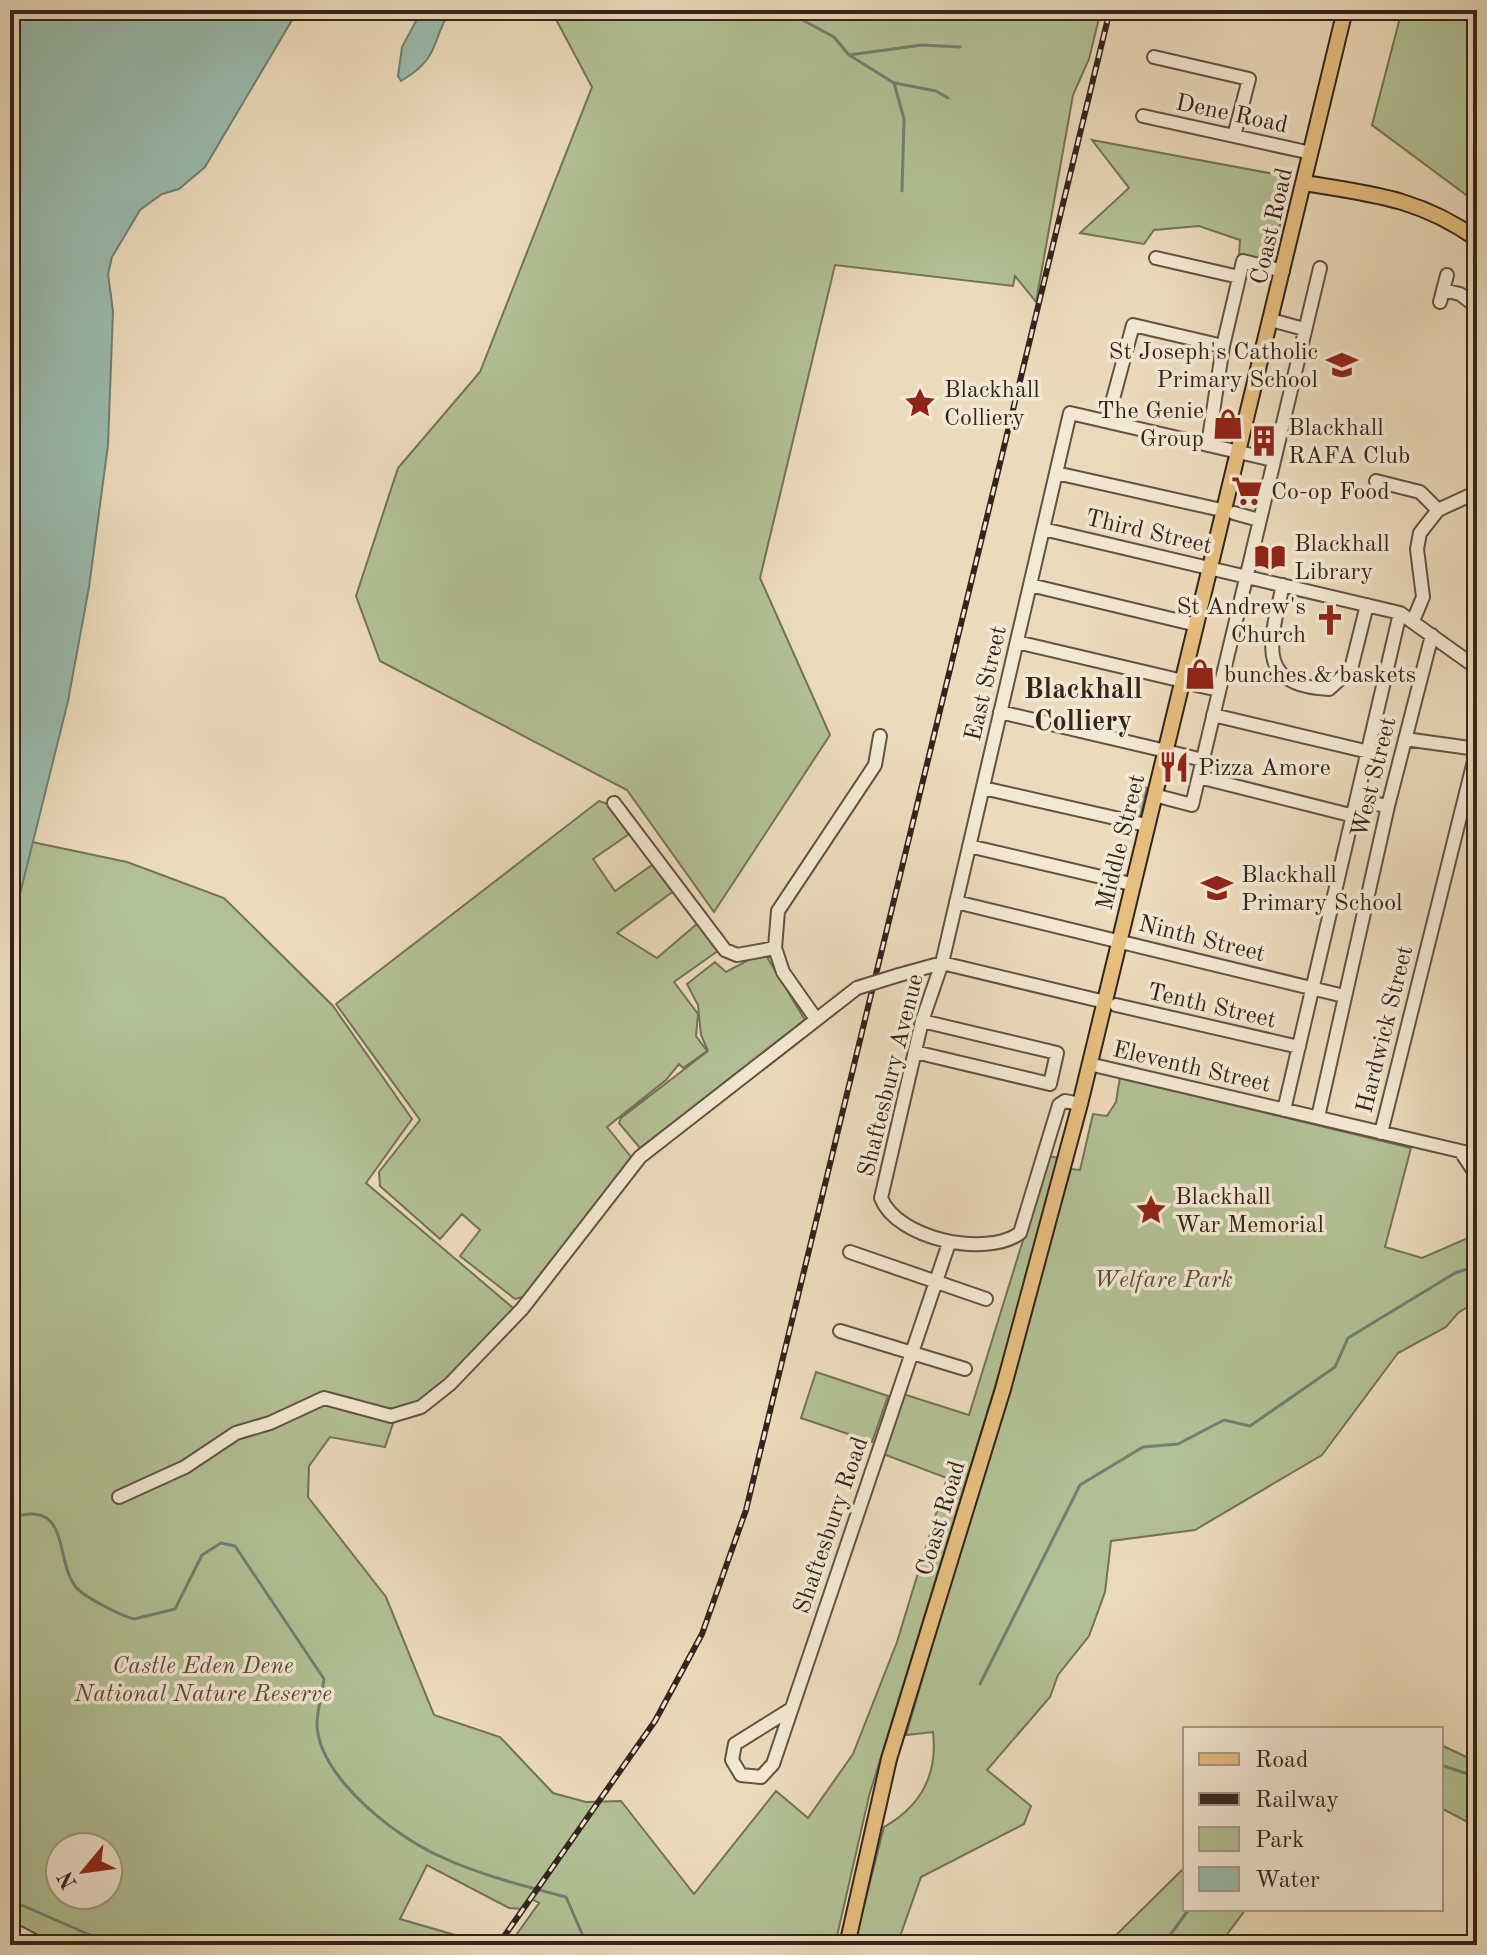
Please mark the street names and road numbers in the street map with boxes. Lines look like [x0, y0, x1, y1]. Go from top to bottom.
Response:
street label: Dene Road [1173, 91, 1290, 139]
street label: Coast Road [1248, 166, 1298, 287]
street label: Third Street [1083, 507, 1214, 559]
street label: East Street [962, 623, 1012, 743]
street label: West Street [1348, 715, 1402, 840]
street label: Middle Street [1093, 772, 1150, 913]
street label: Ninth Street [1136, 913, 1267, 967]
street label: Hardwick Street [1354, 943, 1418, 1116]
street label: Shaftesbury Avenue [855, 972, 929, 1179]
street label: Tenth Street [1145, 980, 1278, 1033]
street label: Eleventh Street [1110, 1038, 1273, 1098]
street label: Shaftesbury Road [790, 1434, 873, 1617]
street label: Coast Road [913, 1458, 971, 1579]

